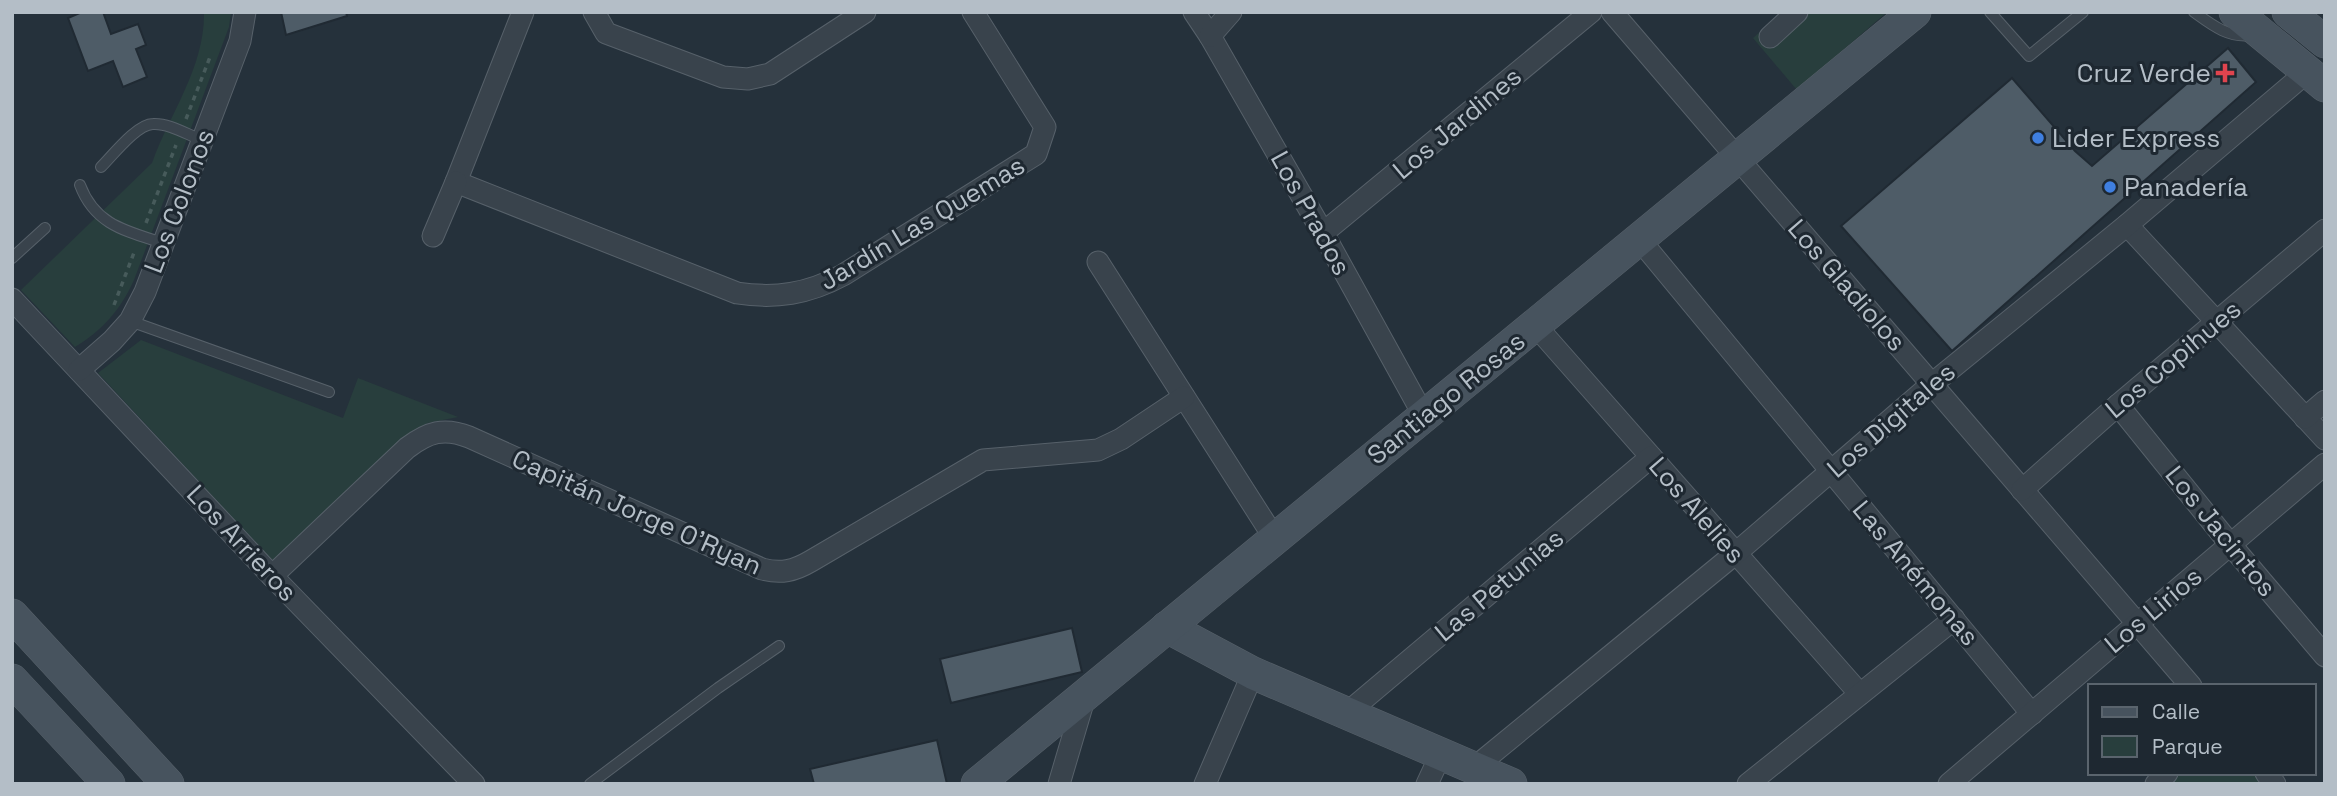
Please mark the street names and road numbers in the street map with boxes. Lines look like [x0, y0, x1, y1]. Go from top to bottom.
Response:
street label: Los Jardines [1386, 59, 1528, 187]
street label: Los Colonos [136, 124, 222, 278]
street label: Los Prados [1263, 145, 1359, 281]
street label: Jardín Las Quemas [813, 148, 1031, 298]
street label: Los Gladiolos [1780, 212, 1914, 358]
street label: Los Copihues [2098, 292, 2248, 426]
street label: Santiago Rosas [1360, 324, 1532, 472]
street label: Los Digitales [1820, 355, 1962, 485]
street label: Capitán Jorge O'Ryan [507, 442, 767, 582]
street label: Los Alelies [1641, 450, 1753, 570]
street label: Los Jacintos [2158, 459, 2284, 603]
street label: Los Arrieros [179, 478, 305, 608]
street label: Las Anémonas [1845, 493, 1987, 653]
street label: Las Petunias [1427, 521, 1571, 649]
street label: Los Lirios [2097, 559, 2209, 661]

